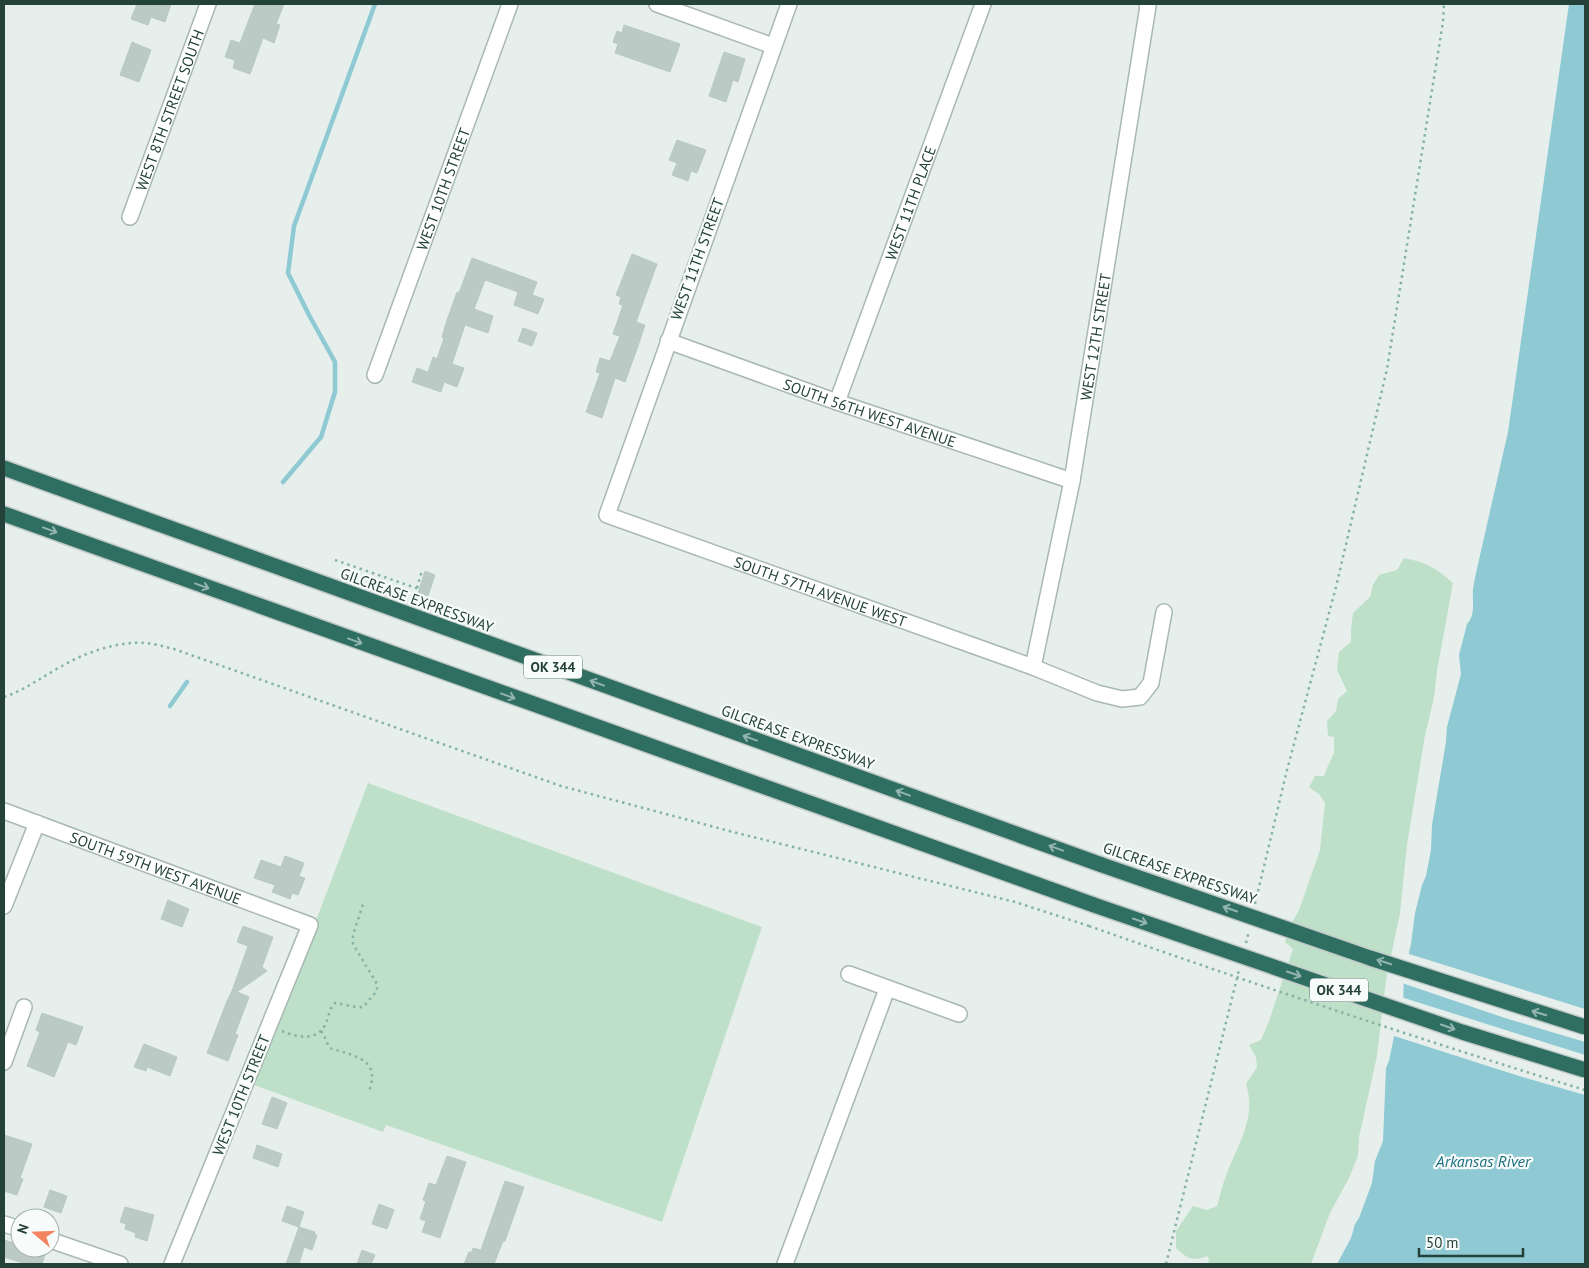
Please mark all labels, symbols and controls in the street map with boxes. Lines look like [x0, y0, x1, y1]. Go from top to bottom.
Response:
street label: WEST 8TH STREET SOUTH [131, 27, 207, 193]
street label: WEST 10TH STREET [412, 125, 474, 253]
street label: WEST 11TH PLACE [880, 143, 940, 263]
street label: WEST 11TH STREET [666, 195, 728, 323]
street label: WEST 12TH STREET [1076, 271, 1115, 402]
street label: SOUTH 56TH WEST AVENUE [781, 374, 958, 451]
one-way arrow [41, 526, 57, 535]
street label: SOUTH 57TH AVENUE WEST [732, 552, 910, 631]
street label: GILCREASE EXPRESSWAY [338, 563, 497, 637]
one-way arrow [194, 582, 210, 591]
one-way arrow [347, 637, 363, 646]
road number: OK 344 [524, 656, 582, 679]
one-way arrow [590, 678, 606, 687]
one-way arrow [500, 691, 516, 701]
street label: GILCREASE EXPRESSWAY [719, 700, 878, 774]
one-way arrow [743, 733, 758, 742]
one-way arrow [896, 788, 911, 797]
street label: SOUTH 59TH WEST AVENUE [68, 827, 244, 908]
street label: GILCREASE EXPRESSWAY [1101, 838, 1260, 908]
one-way arrow [1049, 843, 1064, 852]
one-way arrow [1223, 904, 1239, 914]
one-way arrow [1132, 917, 1147, 926]
one-way arrow [1376, 957, 1392, 967]
one-way arrow [1285, 970, 1301, 979]
road number: OK 344 [1310, 978, 1368, 1002]
one-way arrow [1531, 1007, 1547, 1017]
one-way arrow [1439, 1022, 1455, 1032]
street label: WEST 10TH STREET [208, 1031, 274, 1158]
water label: Arkansas River [1435, 1151, 1532, 1171]
north arrow [10, 1208, 60, 1258]
text: N [13, 1221, 33, 1236]
scale bar [1419, 1226, 1523, 1258]
text: 50 m [1426, 1233, 1459, 1252]

